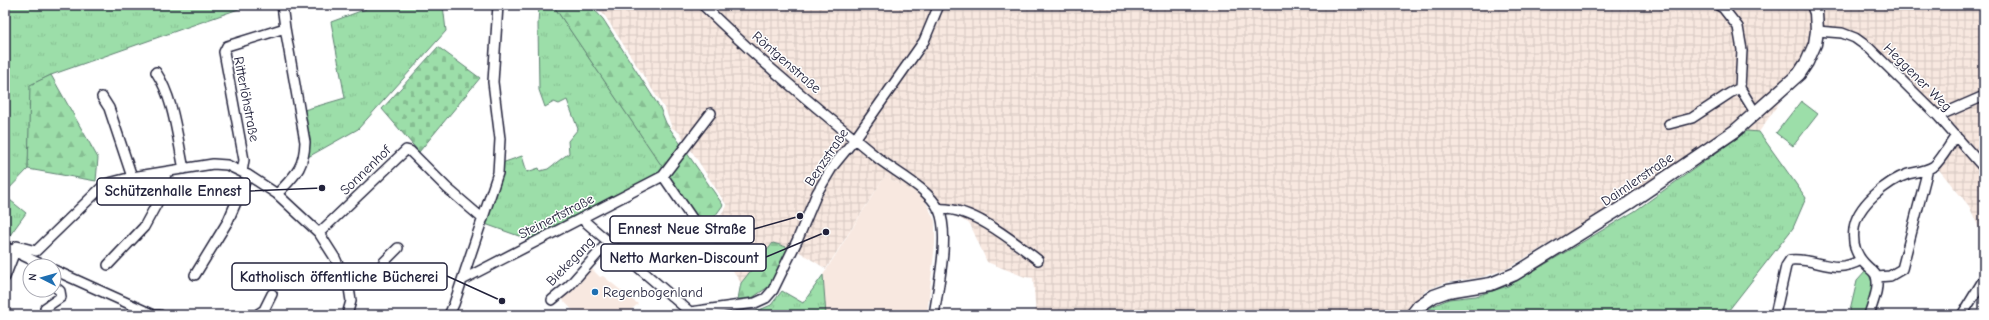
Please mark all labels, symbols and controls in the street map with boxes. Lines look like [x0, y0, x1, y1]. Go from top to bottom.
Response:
street label: Röntgenstraße [749, 28, 825, 97]
street label: Heggener Weg [1880, 40, 1955, 115]
street label: Ritterlöhstraße [230, 55, 263, 143]
street label: Benzstraße [801, 125, 852, 189]
street label: Sonnenhof [336, 141, 395, 199]
street label: Daimlerstraße [1598, 149, 1677, 210]
callout: Schützenhalle Ennest [97, 178, 250, 205]
text: Schützenhalle Ennest [105, 182, 242, 200]
street label: Steinertstraße [516, 190, 597, 243]
callout: Ennest Neue Straße [610, 216, 754, 243]
text: Ennest Neue Straße [618, 220, 746, 238]
street label: Biekegang [543, 233, 598, 290]
callout: Netto Marken-Discount [601, 244, 766, 271]
text: Netto Marken-Discount [609, 249, 760, 267]
north arrow [22, 258, 62, 298]
callout: Katholisch öffentliche Bücherei [232, 263, 447, 290]
text: Katholisch öffentliche Bücherei [240, 268, 438, 286]
text: N [26, 273, 39, 281]
place label: Regenbogenland [603, 284, 703, 301]
marker: Regenbogenland [590, 287, 600, 297]

